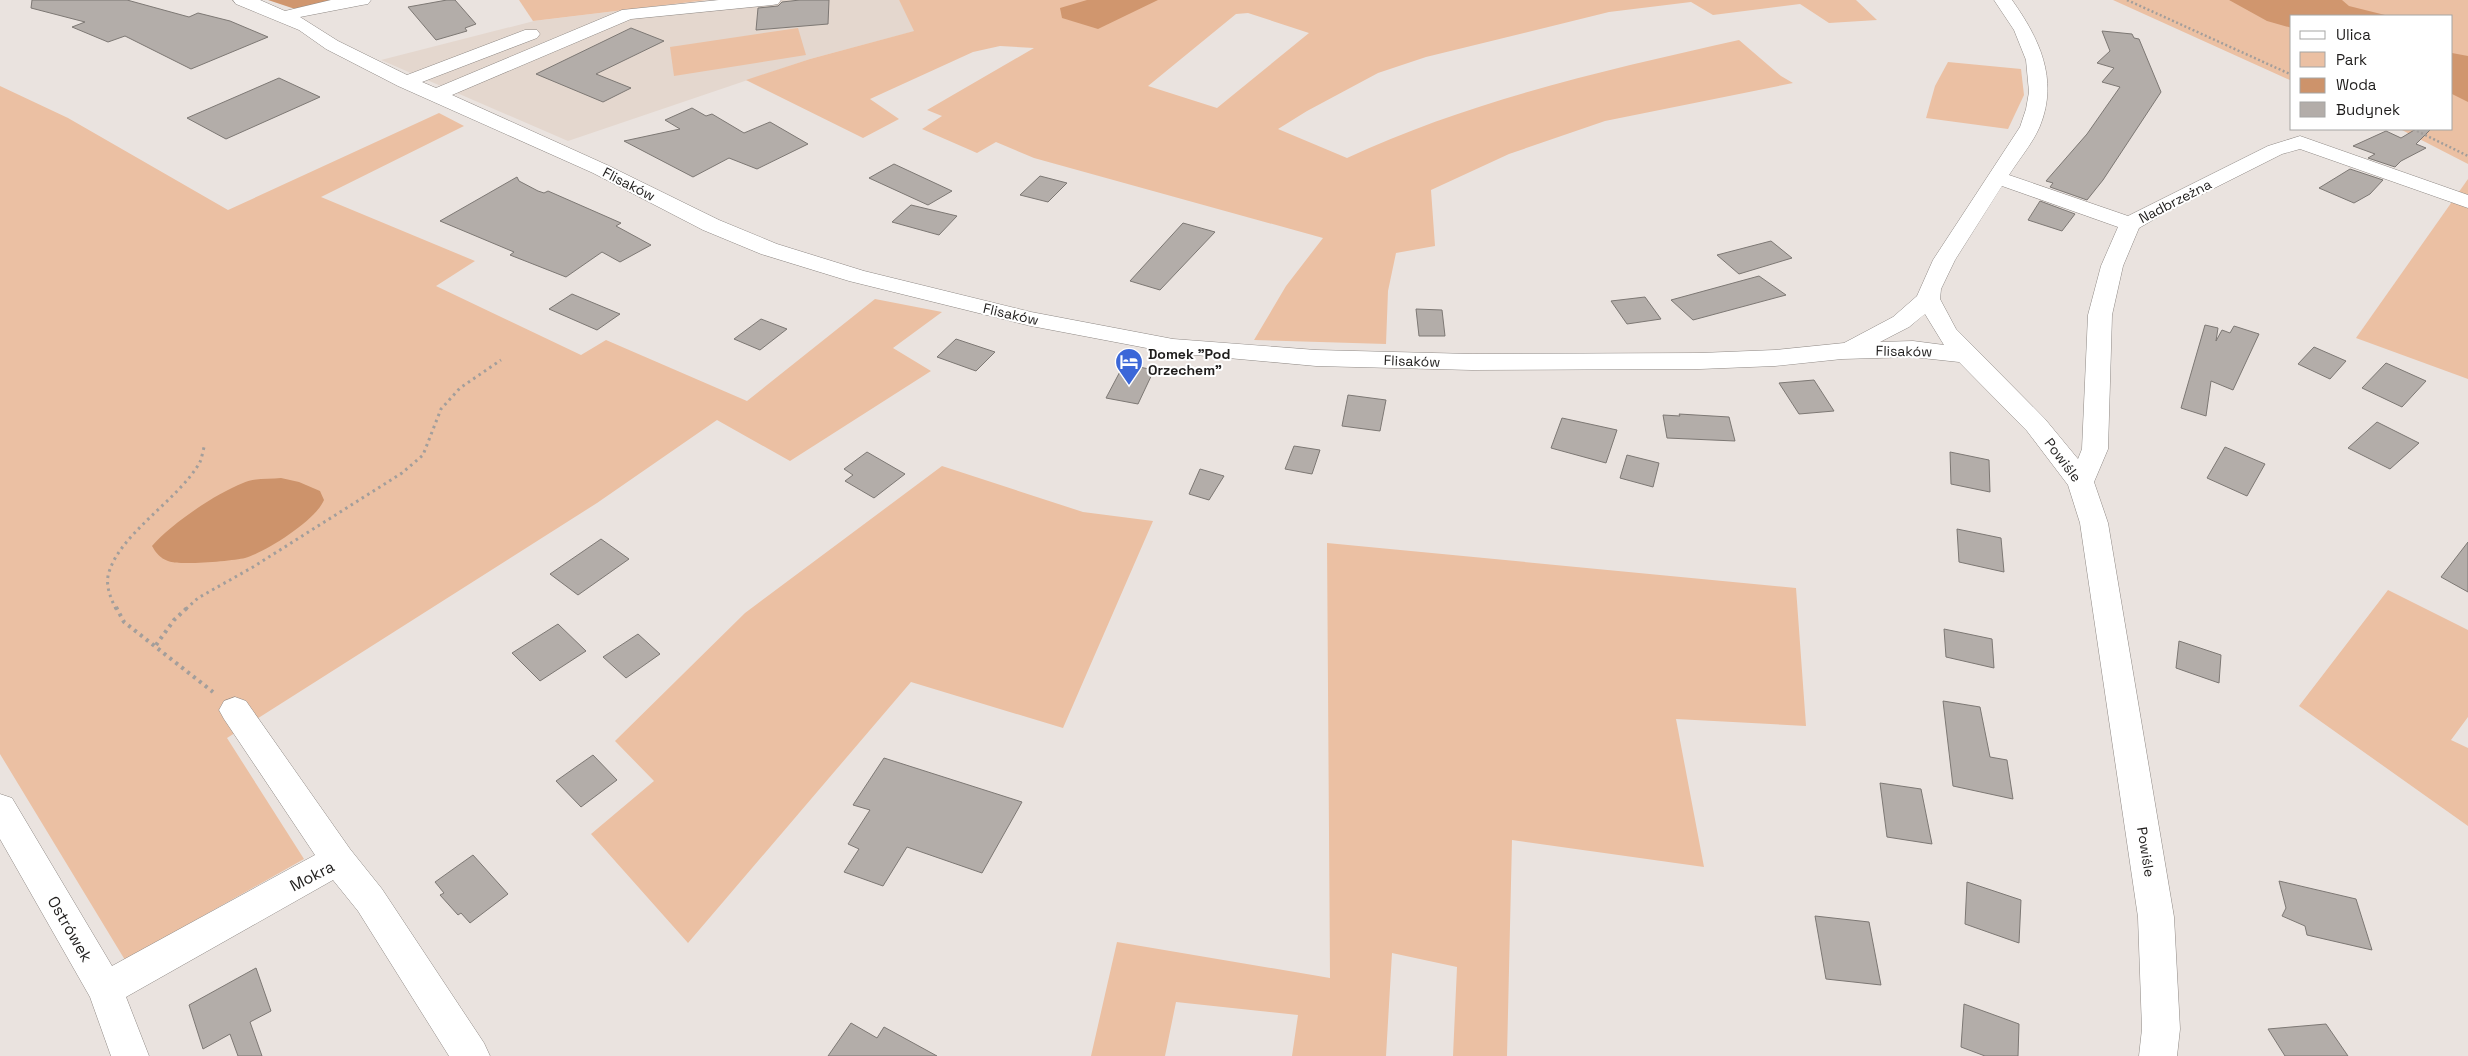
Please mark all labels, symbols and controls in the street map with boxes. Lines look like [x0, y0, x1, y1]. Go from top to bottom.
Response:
legend [2290, 15, 2453, 130]
text: Ulica [2336, 25, 2371, 44]
text: Park [2336, 50, 2367, 69]
text: Woda [2336, 75, 2377, 94]
text: Budynek [2336, 100, 2400, 119]
street label: Flisaków [600, 163, 658, 205]
street label: Nadbrzeżna [2136, 175, 2214, 227]
street label: Flisaków [981, 299, 1041, 329]
street label: Flisaków [1876, 342, 1932, 360]
place label: Domek "Pod Orzechem" [1148, 345, 1230, 379]
hotel icon: Domek "Pod Orzechem" [1114, 347, 1144, 386]
street label: Flisaków [1383, 351, 1441, 371]
street label: Powiśle [2041, 434, 2085, 486]
street label: Powiśle [2133, 826, 2159, 878]
street label: Mokra [286, 856, 338, 896]
street label: Ostrówek [43, 892, 97, 966]

